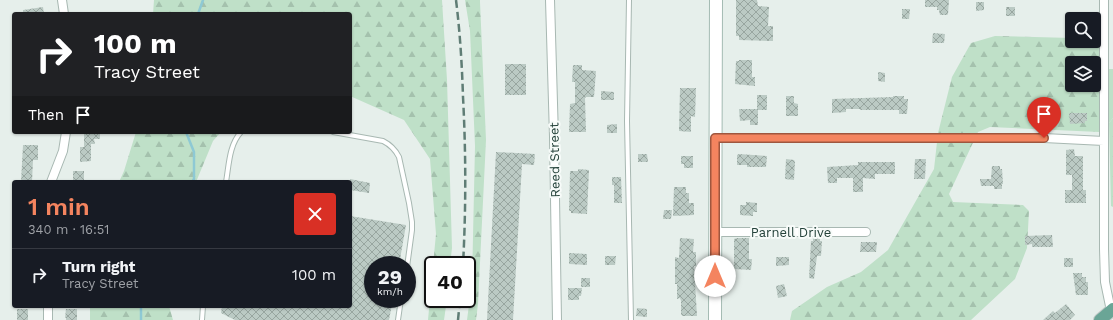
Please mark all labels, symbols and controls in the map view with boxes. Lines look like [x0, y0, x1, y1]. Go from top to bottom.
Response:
map controls [1065, 12, 1101, 92]
button: search [1065, 12, 1101, 48]
text: 100 m [94, 27, 177, 60]
icon: right [28, 28, 80, 80]
button: layers [1065, 56, 1101, 92]
text: Tracy Street [94, 61, 200, 82]
pin [1027, 97, 1061, 138]
icon: arrive [1033, 103, 1055, 125]
icon: arrive [72, 104, 94, 126]
text: Then [28, 106, 64, 124]
street label: Reed Street [546, 122, 563, 198]
text: 1 min [28, 193, 90, 221]
button: close [294, 193, 336, 235]
text: 340 m · 16:51 [28, 222, 109, 237]
street label: Parnell Drive [751, 225, 831, 240]
position arrow [694, 255, 736, 297]
speed limit sign: 40 [424, 256, 476, 308]
text: Turn right [62, 258, 135, 276]
icon: right [28, 264, 50, 286]
text: 29 [378, 265, 402, 289]
text: 100 m [292, 266, 336, 284]
text: Tracy Street [62, 276, 138, 291]
text: km/h [377, 286, 403, 297]

